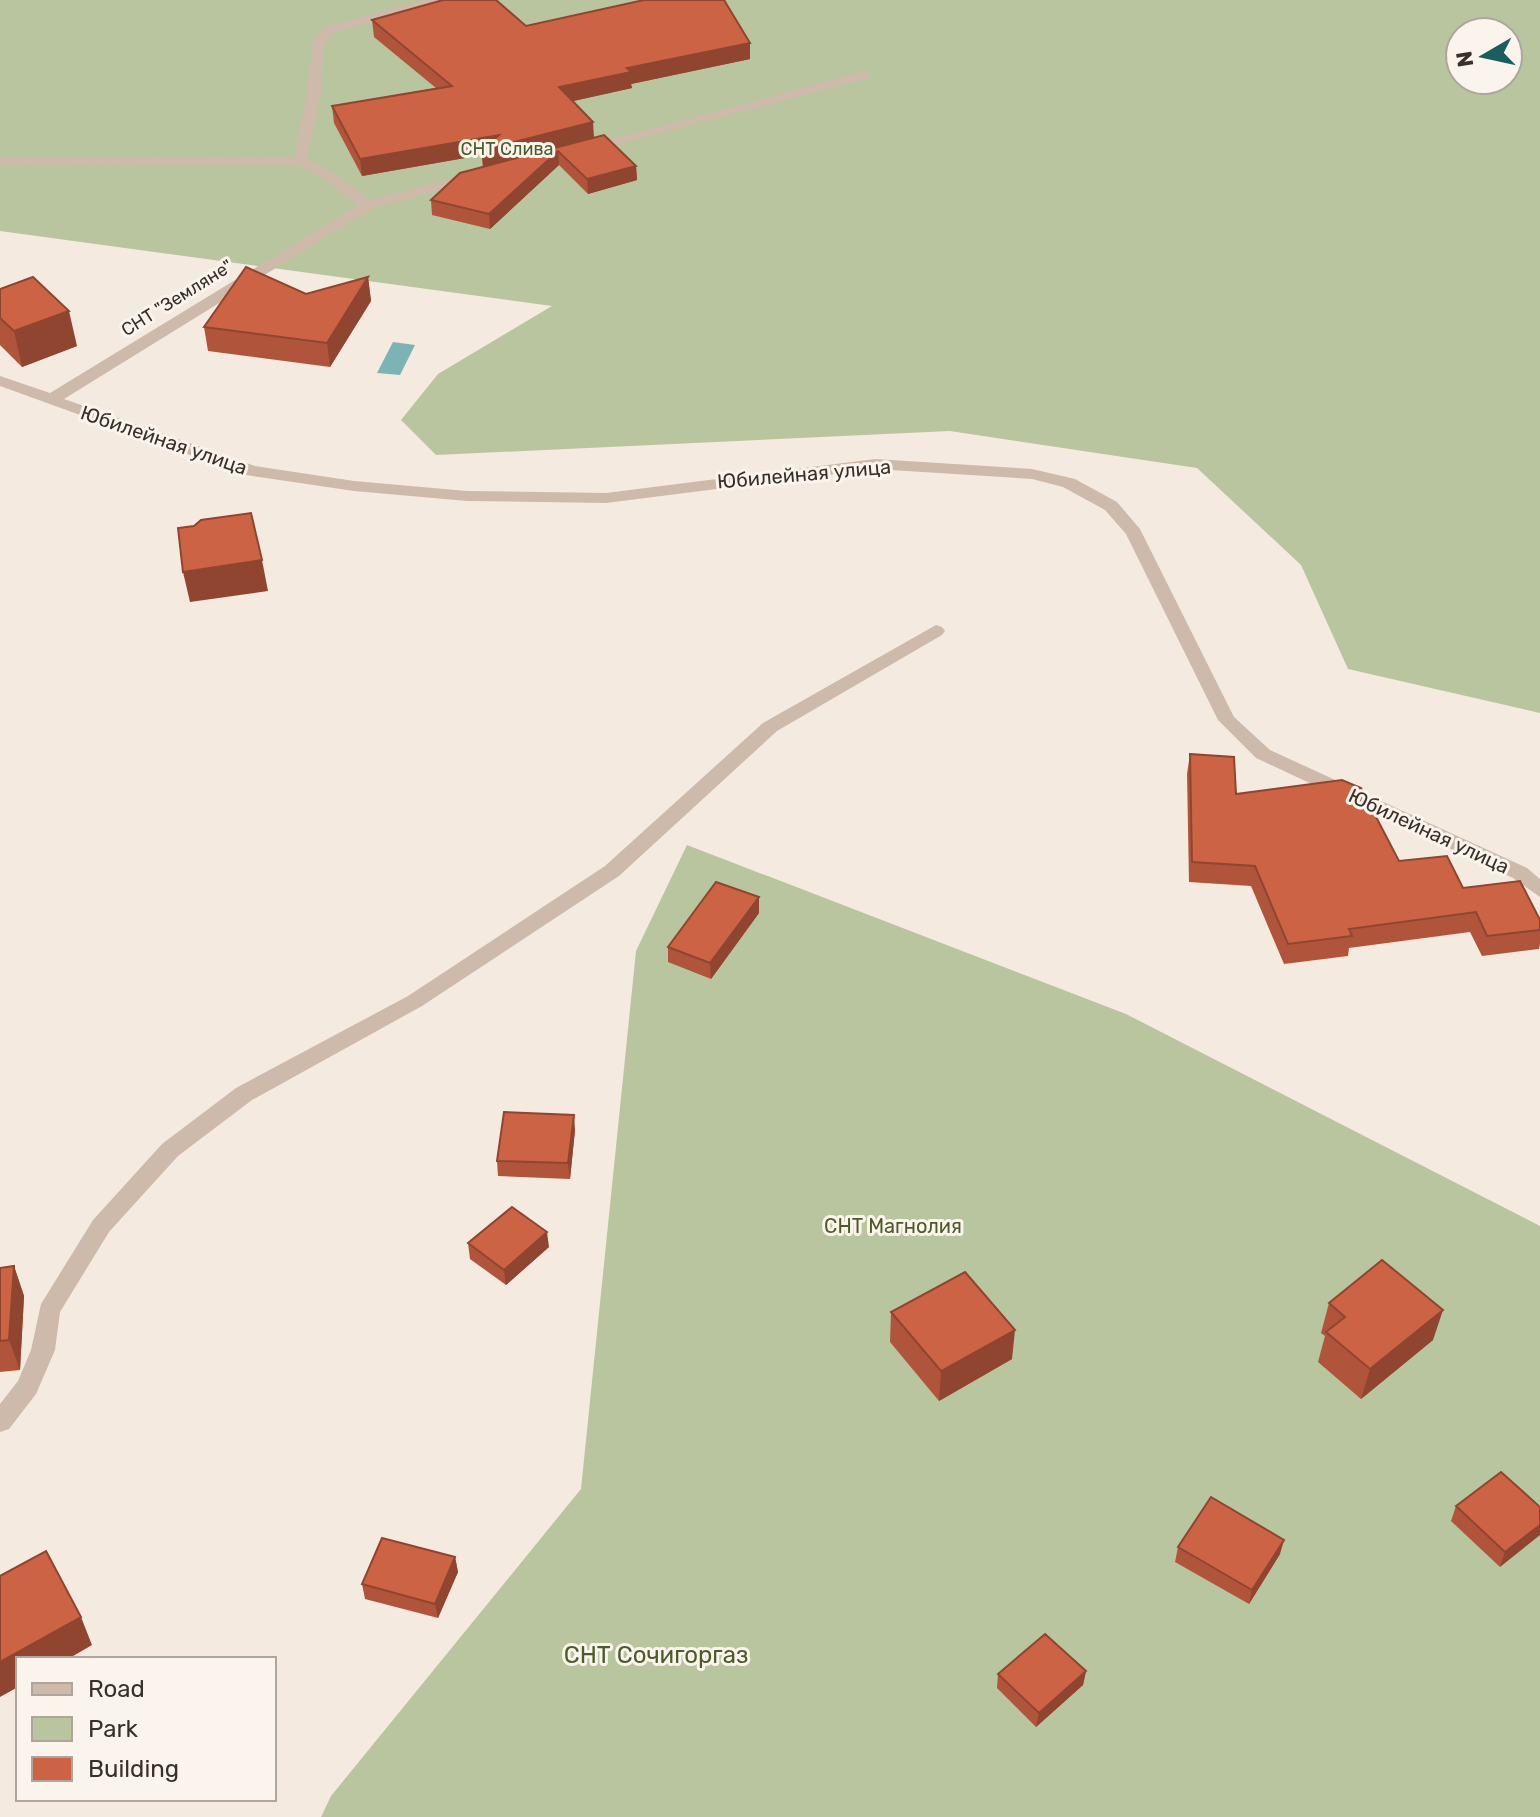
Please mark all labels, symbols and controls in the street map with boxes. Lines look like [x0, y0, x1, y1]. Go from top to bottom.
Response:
north arrow [1444, 16, 1524, 96]
text: N [1450, 49, 1479, 69]
park label: СНТ Слива [460, 138, 554, 160]
street label: СНТ "Земляне" [117, 255, 237, 341]
street label: Юбилейная улица [78, 400, 250, 480]
street label: Юбилейная улица [716, 454, 892, 494]
street label: Юбилейная улица [1345, 783, 1513, 879]
park label: СНТ Магнолия [824, 1214, 962, 1238]
park label: СНТ Сочигоргаз [564, 1641, 748, 1669]
legend [16, 1657, 276, 1801]
text: Road [88, 1675, 145, 1703]
text: Park [88, 1715, 139, 1743]
text: Building [88, 1755, 179, 1783]

